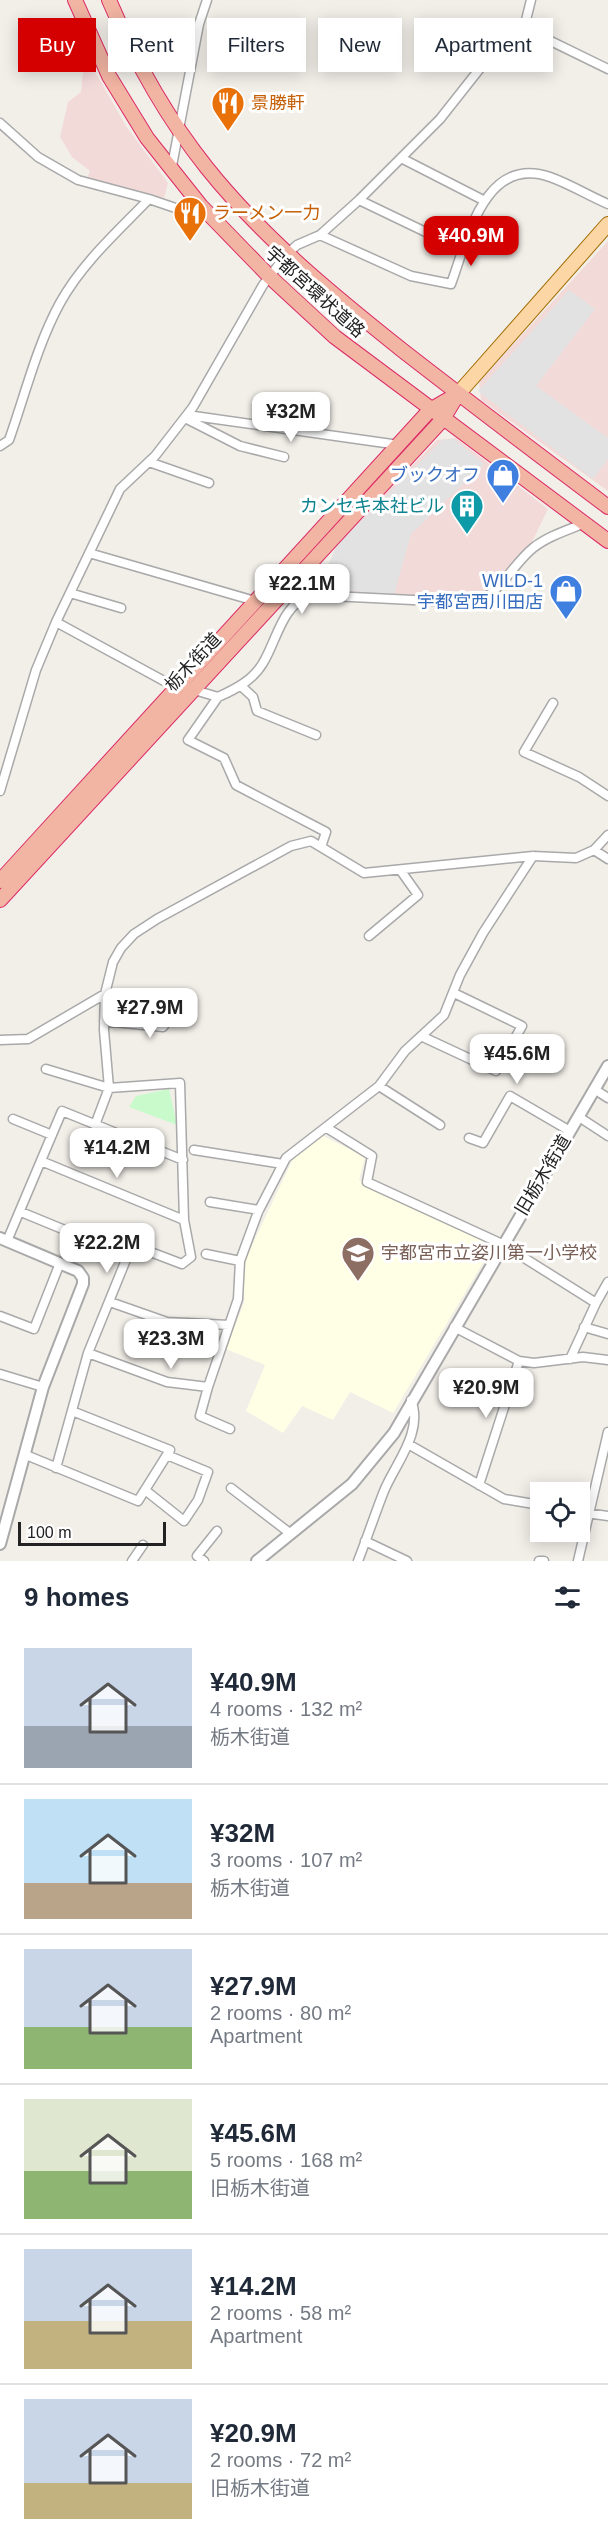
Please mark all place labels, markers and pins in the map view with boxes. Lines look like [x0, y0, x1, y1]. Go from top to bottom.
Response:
restaurant icon: 景勝軒 [210, 85, 246, 132]
place label: 景勝軒 [251, 93, 305, 113]
restaurant icon: ラーメン一力 [172, 195, 208, 242]
place label: ラーメン一力 [213, 203, 320, 223]
pin: ¥40.9M [422, 216, 520, 267]
pin: ¥32M [255, 392, 327, 443]
shop icon: ブックオフ [485, 457, 521, 504]
place label: ブックオフ [390, 465, 480, 485]
building icon: カンセキ本社ビル [449, 488, 485, 535]
place label: カンセキ本社ビル [300, 496, 444, 516]
pin: ¥22.1M [253, 564, 351, 615]
place label: WILD-1 宇都宮西川田店 [417, 571, 543, 612]
shop icon: WILD-1 宇都宮西川田店 [548, 573, 584, 620]
pin: ¥27.9M [101, 988, 199, 1039]
pin: ¥45.6M [468, 1034, 566, 1085]
pin: ¥14.2M [68, 1128, 166, 1179]
pin: ¥22.2M [58, 1223, 156, 1274]
school or university icon: 宇都宮市立姿川第一小学校 [340, 1235, 376, 1282]
place label: 宇都宮市立姿川第一小学校 [381, 1243, 597, 1263]
pin: ¥23.3M [122, 1319, 220, 1370]
pin: ¥20.9M [437, 1368, 535, 1419]

